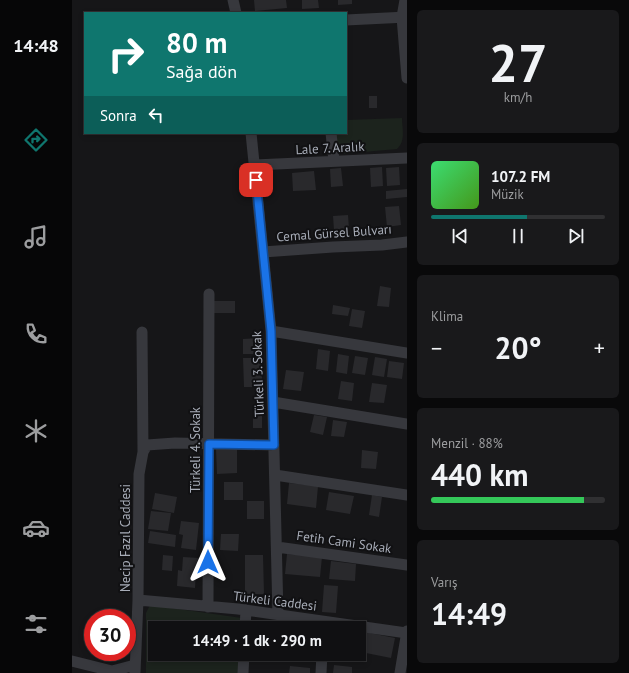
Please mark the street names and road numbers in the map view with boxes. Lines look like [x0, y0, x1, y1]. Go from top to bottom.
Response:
street label: Lale 7. Aralık [295, 138, 366, 158]
street label: Cemal Gürsel Bulvarı [276, 220, 392, 246]
street label: Türkeli 3. Sokak [248, 330, 268, 417]
street label: Türkeli 4. Sokak [187, 406, 204, 493]
street label: Necip Fazıl Caddesi [117, 484, 134, 592]
street label: Fetih Cami Sokak [295, 527, 393, 557]
street label: Türkeli Caddesi [232, 587, 318, 615]

